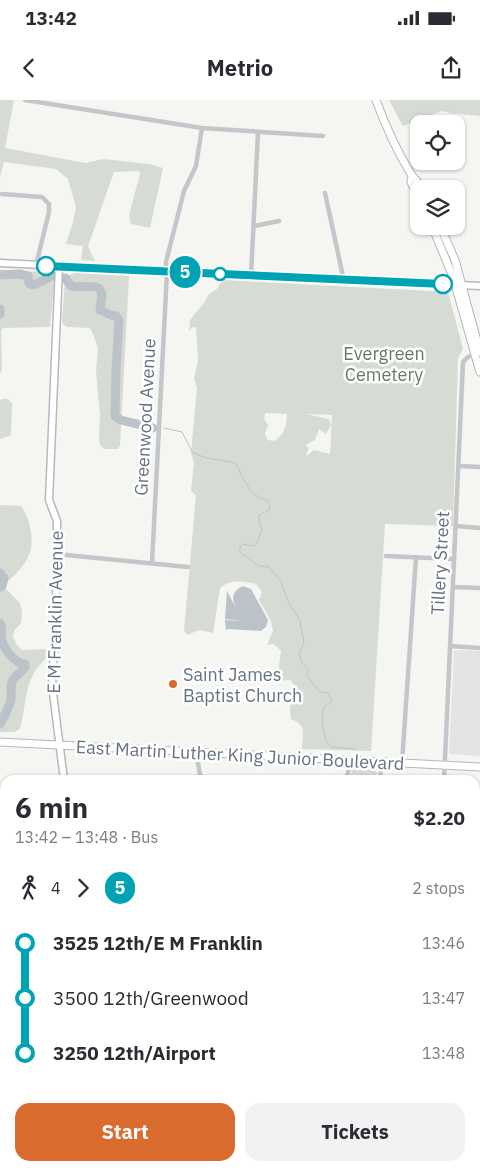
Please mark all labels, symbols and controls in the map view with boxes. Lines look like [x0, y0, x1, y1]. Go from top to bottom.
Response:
text: 13:42 [25, 6, 77, 30]
text: Metrio [207, 53, 273, 82]
icon: back [15, 54, 43, 82]
icon: share [437, 54, 465, 82]
map controls [410, 115, 465, 235]
button: locate [410, 115, 465, 170]
button: layers [410, 180, 465, 235]
unlabelled marker [36, 256, 56, 276]
line badge: 5 [169, 256, 201, 288]
text: 5 [180, 260, 190, 283]
unlabelled marker [213, 267, 227, 281]
unlabelled marker [433, 274, 453, 294]
street label: Greenwood Avenue [129, 338, 161, 496]
park label: Evergreen Cemetery [343, 342, 425, 386]
street label: Tillery Street [426, 511, 454, 615]
street label: E M Franklin Avenue [42, 530, 68, 694]
place label: Saint James Baptist Church [183, 663, 302, 707]
marker: Saint James Baptist Church [167, 678, 179, 690]
street label: East Martin Luther King Junior Boulevard [75, 735, 405, 775]
text: 6 min [15, 789, 88, 826]
text: $2.20 [413, 806, 465, 830]
text: 13:42 – 13:48 · Bus [15, 827, 158, 847]
icon: walk [15, 874, 43, 902]
icon: forward [69, 874, 97, 902]
text: 5 [115, 876, 125, 899]
text: 4 [51, 878, 61, 898]
text: 2 stops [412, 878, 465, 898]
text: 3525 12th/E M Franklin [53, 931, 263, 955]
text: 13:46 [422, 933, 465, 953]
text: 3500 12th/Greenwood [53, 986, 249, 1010]
text: 13:47 [422, 988, 465, 1008]
text: 3250 12th/Airport [53, 1041, 216, 1065]
text: 13:48 [422, 1043, 465, 1063]
button: Start [15, 1103, 235, 1161]
button: Tickets [245, 1103, 465, 1161]

